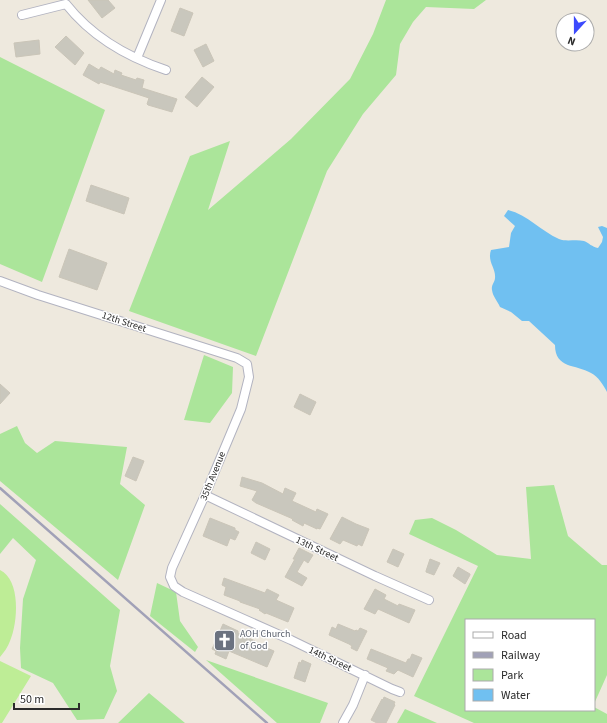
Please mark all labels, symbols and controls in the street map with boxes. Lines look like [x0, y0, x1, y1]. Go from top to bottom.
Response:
north arrow [555, 12, 595, 52]
text: N [565, 33, 578, 49]
street label: 12th Street [100, 308, 149, 336]
street label: 35th Avenue [197, 449, 229, 503]
street label: 13th Street [293, 533, 341, 565]
legend [465, 619, 595, 711]
church icon: AOH Church of God [212, 627, 238, 653]
place label: AOH Church of God [240, 627, 290, 653]
text: Road [501, 627, 527, 644]
street label: 14th Street [306, 643, 354, 675]
text: Railway [501, 647, 540, 664]
text: Park [501, 667, 523, 684]
scale bar [14, 685, 79, 711]
text: Water [501, 687, 531, 704]
text: 50 m [20, 691, 44, 708]

